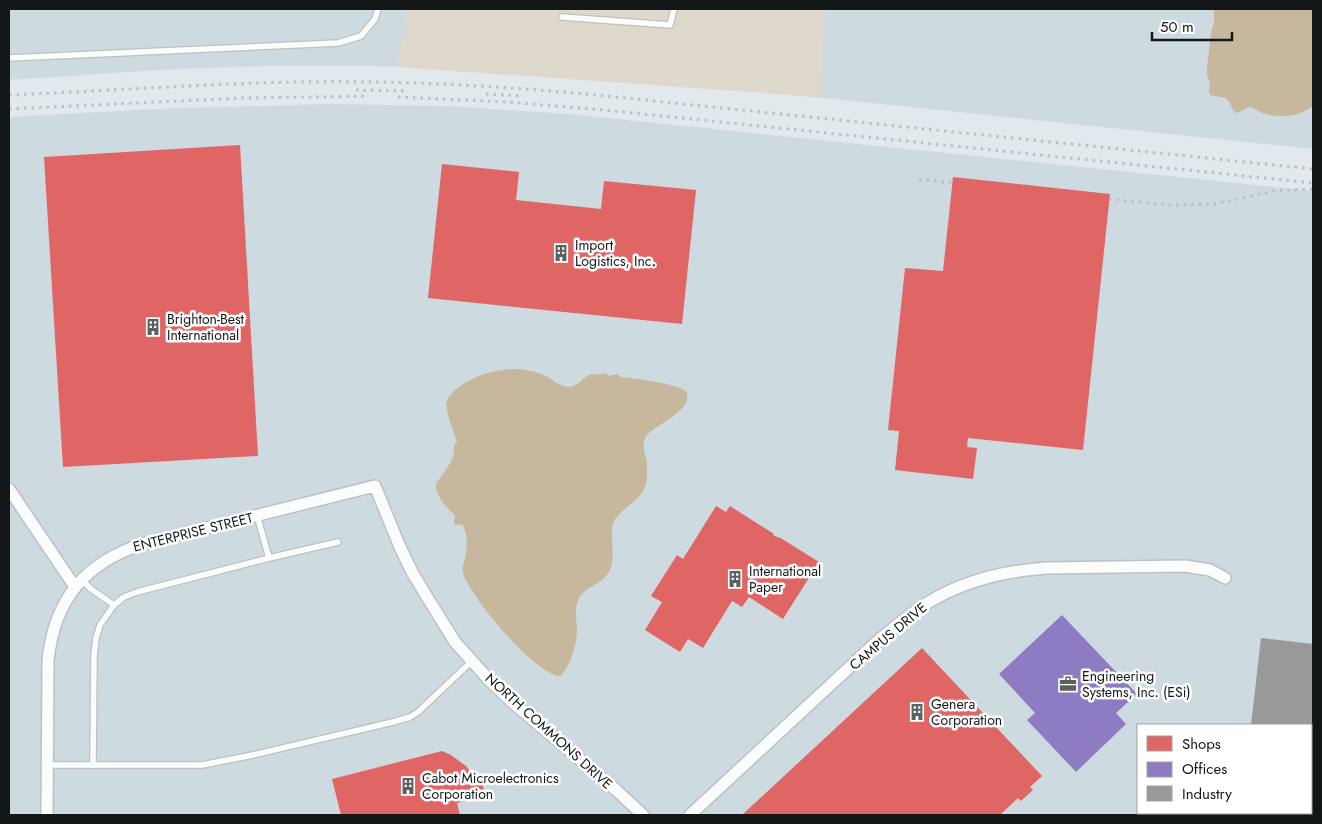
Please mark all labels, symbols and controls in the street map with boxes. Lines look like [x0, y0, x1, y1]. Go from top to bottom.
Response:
scale bar [1152, 10, 1232, 42]
text: 50 m [1160, 16, 1194, 38]
place label: Import Logistics, Inc. [575, 235, 656, 271]
building icon: Import Logistics, Inc. [551, 243, 571, 263]
place label: Brighton-Best International [167, 309, 245, 345]
building icon: Brighton-Best International [143, 317, 163, 337]
street label: ENTERPRISE STREET [131, 507, 256, 557]
place label: International Paper [749, 561, 821, 597]
building icon: International Paper [725, 569, 745, 589]
street label: CAMPUS DRIVE [845, 597, 931, 675]
place label: Engineering Systems, Inc. (ESi) [1082, 666, 1191, 702]
street label: NORTH COMMONS DRIVE [481, 668, 617, 794]
office icon: Engineering Systems, Inc. (ESi) [1058, 674, 1078, 694]
place label: Genera Corporation [931, 694, 1002, 730]
building icon: Genera Corporation [907, 702, 927, 722]
legend [1137, 724, 1312, 814]
text: Shops [1182, 733, 1221, 755]
text: Offices [1182, 758, 1227, 780]
place label: Cabot Microelectronics Corporation [422, 768, 559, 804]
building icon: Cabot Microelectronics Corporation [398, 776, 418, 796]
text: Industry [1182, 783, 1232, 805]

